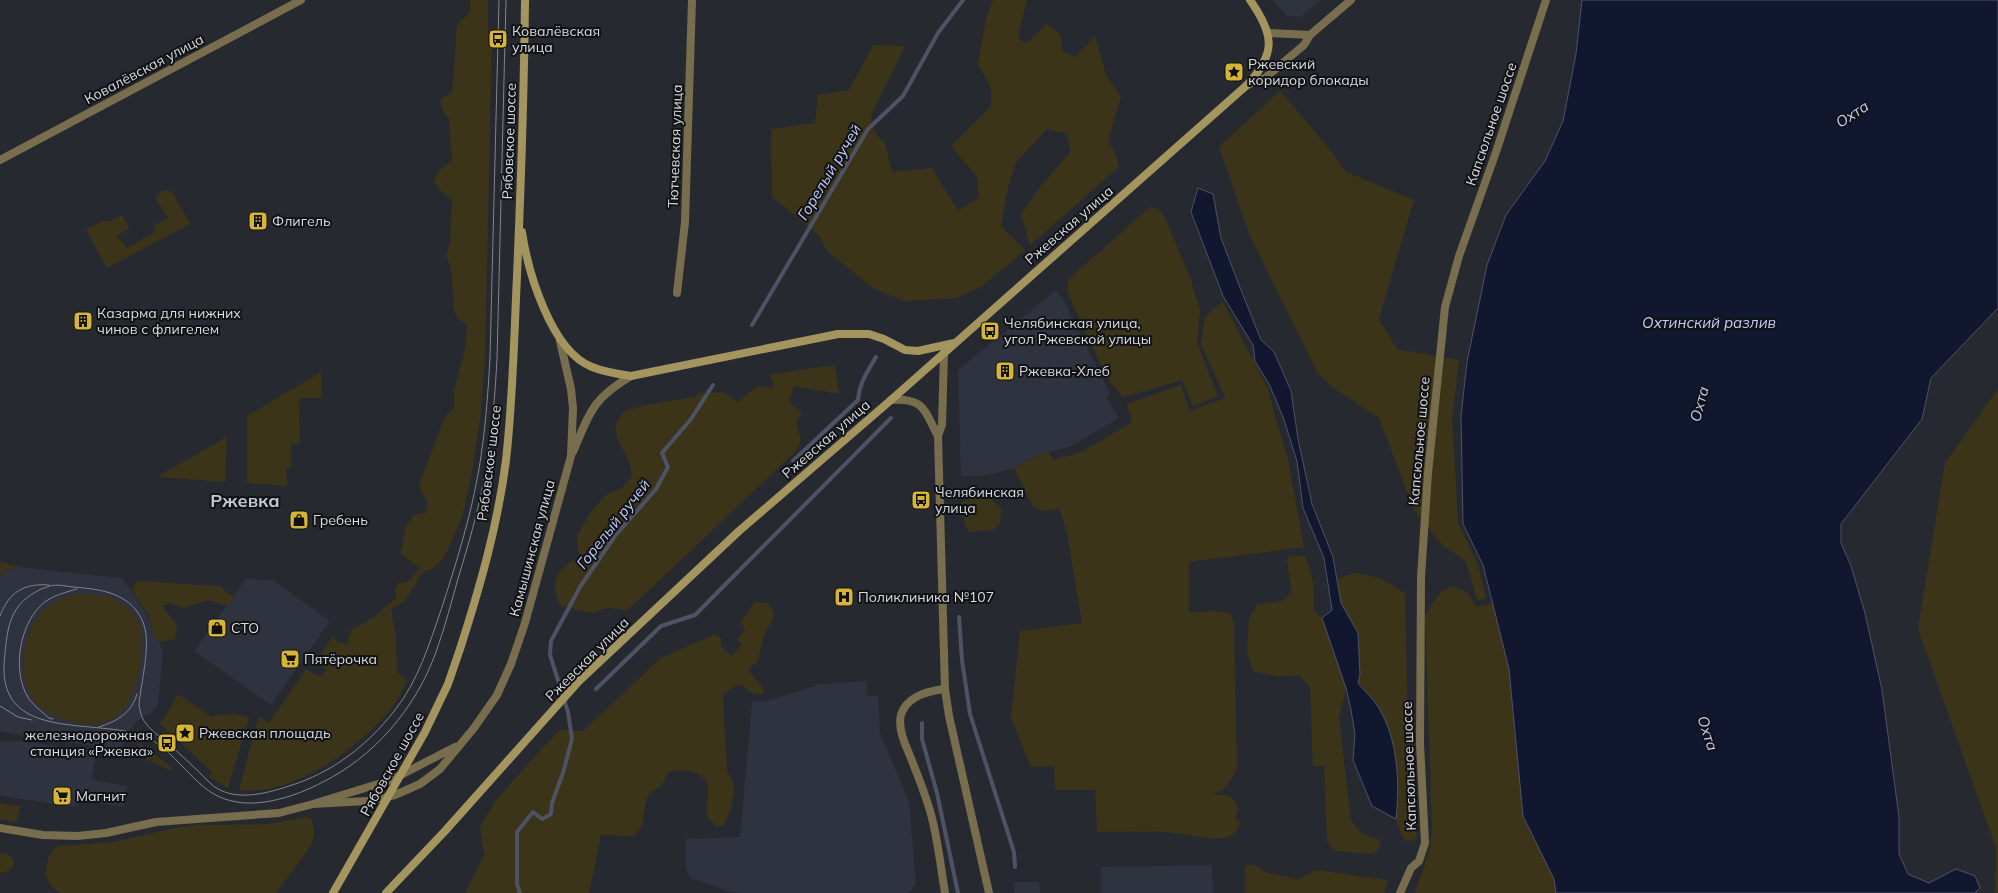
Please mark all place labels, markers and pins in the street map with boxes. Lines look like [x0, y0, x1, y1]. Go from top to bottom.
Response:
place label: Ковалёвская улица [512, 22, 600, 56]
bus stop icon: Ковалёвская улица [487, 28, 509, 50]
place label: Ржевский коридор блокады [1248, 55, 1369, 89]
place icon: Ржевский коридор блокады [1223, 61, 1245, 83]
building icon: Флигель [247, 210, 269, 232]
place label: Флигель [272, 212, 331, 230]
place label: Казарма для нижних чинов с флигелем [97, 304, 241, 338]
building icon: Казарма для нижних чинов с флигелем [72, 310, 94, 332]
place label: Челябинская улица, угол Ржевской улицы [1004, 314, 1151, 348]
bus stop icon: Челябинская улица, угол Ржевской улицы [979, 320, 1001, 342]
building icon: Ржевка-Хлеб [994, 360, 1016, 382]
place label: Ржевка-Хлеб [1019, 362, 1110, 380]
place label: Челябинская улица [935, 483, 1024, 517]
bus stop icon: Челябинская улица [910, 489, 932, 511]
shop icon: Гребень [288, 509, 310, 531]
place label: Гребень [313, 511, 368, 529]
hospital icon: Поликлиника №107 [833, 586, 855, 608]
place label: Поликлиника №107 [858, 588, 994, 606]
shop icon: СТО [206, 617, 228, 639]
place label: СТО [231, 619, 259, 637]
supermarket icon: Пятёрочка [279, 648, 301, 670]
place label: Пятёрочка [304, 650, 377, 668]
place icon: Ржевская площадь [174, 722, 196, 744]
place label: Ржевская площадь [199, 724, 331, 742]
place label: железнодорожная станция «Ржевка» [25, 726, 153, 760]
bus stop icon: железнодорожная станция «Ржевка» [156, 732, 178, 754]
supermarket icon: Магнит [51, 785, 73, 807]
place label: Магнит [76, 787, 126, 805]

